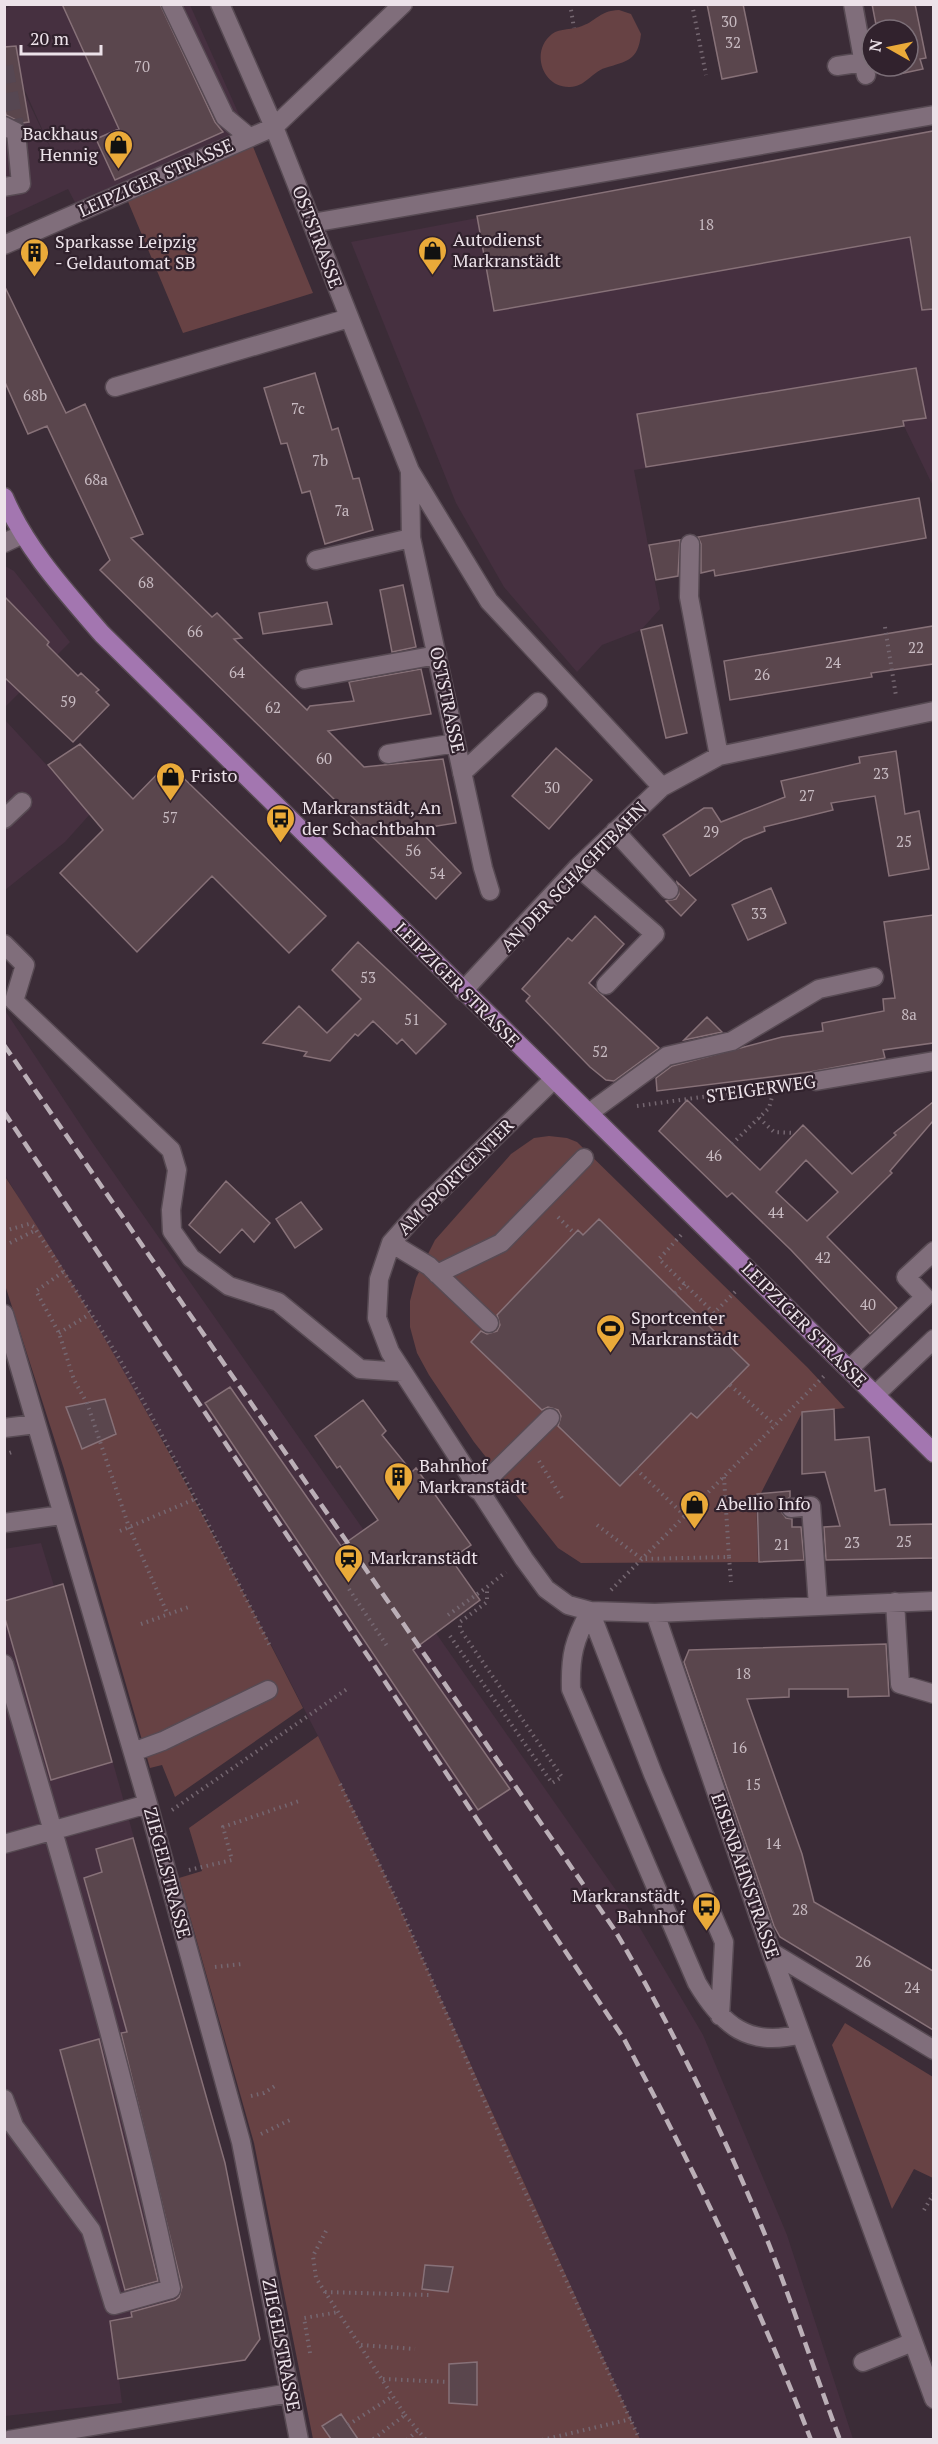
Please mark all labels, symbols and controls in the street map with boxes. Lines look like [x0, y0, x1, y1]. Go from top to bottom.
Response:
house number: 30 [721, 11, 737, 31]
scale bar [21, 18, 100, 56]
north arrow [860, 18, 920, 78]
text: 20 m [30, 26, 70, 50]
house number: 32 [725, 32, 741, 52]
text: N [863, 38, 887, 53]
house number: 70 [134, 56, 150, 76]
place label: Backhaus Hennig [22, 121, 99, 166]
shop icon: Backhaus Hennig [103, 128, 135, 170]
street label: LEIPZIGER STRASSE [74, 132, 237, 222]
street label: OSTSTRASSE [287, 182, 349, 292]
house number: 18 [698, 214, 714, 234]
place label: Autodienst Markranstädt [453, 227, 561, 272]
place label: Sparkasse Leipzig - Geldautomat SB [55, 229, 197, 274]
shop icon: Autodienst Markranstädt [416, 234, 448, 276]
building icon: Sparkasse Leipzig - Geldautomat SB [18, 236, 50, 278]
house number: 68b [23, 385, 47, 405]
house number: 7c [291, 398, 305, 418]
house number: 7b [312, 450, 328, 470]
house number: 68a [84, 469, 108, 489]
house number: 7a [335, 500, 350, 520]
house number: 68 [138, 572, 154, 592]
house number: 66 [187, 621, 203, 641]
house number: 22 [908, 637, 924, 657]
street label: OSTSTRASSE [425, 644, 471, 755]
house number: 24 [825, 652, 841, 672]
house number: 64 [229, 662, 245, 682]
house number: 26 [754, 664, 770, 684]
house number: 59 [60, 691, 76, 711]
house number: 62 [265, 697, 281, 717]
house number: 60 [316, 748, 332, 768]
shop icon: Fristo [154, 760, 186, 802]
place label: Fristo [191, 763, 238, 787]
house number: 23 [873, 763, 889, 783]
house number: 30 [544, 777, 560, 797]
house number: 27 [799, 785, 815, 805]
place label: Markranstädt, An der Schachtbahn [302, 795, 442, 840]
street label: AN DER SCHACHTBAHN [495, 796, 651, 957]
bus stop icon: Markranstädt, An der Schachtbahn [265, 802, 297, 844]
house number: 57 [162, 807, 178, 827]
house number: 29 [703, 821, 719, 841]
house number: 25 [896, 831, 912, 851]
house number: 56 [405, 840, 421, 860]
house number: 54 [429, 863, 445, 883]
house number: 33 [751, 903, 767, 923]
street label: LEIPZIGER STRASSE [390, 917, 525, 1052]
house number: 53 [360, 967, 376, 987]
house number: 8a [901, 1004, 917, 1024]
house number: 51 [404, 1009, 420, 1029]
house number: 52 [592, 1041, 608, 1061]
street label: STEIGERWEG [704, 1068, 818, 1108]
street label: AM SPORTCENTER [392, 1113, 519, 1240]
house number: 46 [706, 1145, 722, 1165]
house number: 44 [768, 1202, 784, 1222]
house number: 42 [815, 1247, 831, 1267]
street label: LEIPZIGER STRASSE [737, 1257, 872, 1392]
house number: 40 [860, 1294, 876, 1314]
place label: Sportcenter Markranstädt [631, 1305, 739, 1350]
sports icon: Sportcenter Markranstädt [594, 1312, 626, 1354]
place label: Bahnhof Markranstädt [419, 1453, 527, 1498]
building icon: Bahnhof Markranstädt [382, 1460, 414, 1502]
shop icon: Abellio Info [679, 1488, 711, 1530]
place label: Abellio Info [716, 1491, 811, 1515]
house number: 25 [896, 1531, 912, 1551]
house number: 23 [844, 1532, 860, 1552]
house number: 21 [774, 1534, 790, 1554]
station icon: Markranstädt [333, 1542, 365, 1584]
place label: Markranstädt [370, 1545, 478, 1569]
house number: 18 [735, 1663, 751, 1683]
house number: 16 [731, 1737, 747, 1757]
house number: 15 [745, 1774, 761, 1794]
street label: EISENBAHNSTRASSE [706, 1789, 786, 1962]
street label: ZIEGELSTRASSE [139, 1805, 197, 1941]
house number: 14 [765, 1833, 781, 1853]
place label: Markranstädt, Bahnhof [572, 1883, 687, 1928]
bus stop icon: Markranstädt, Bahnhof [690, 1890, 722, 1932]
house number: 28 [792, 1899, 808, 1919]
house number: 26 [855, 1951, 871, 1971]
house number: 24 [904, 1977, 920, 1997]
street label: ZIEGELSTRASSE [257, 2276, 307, 2413]

